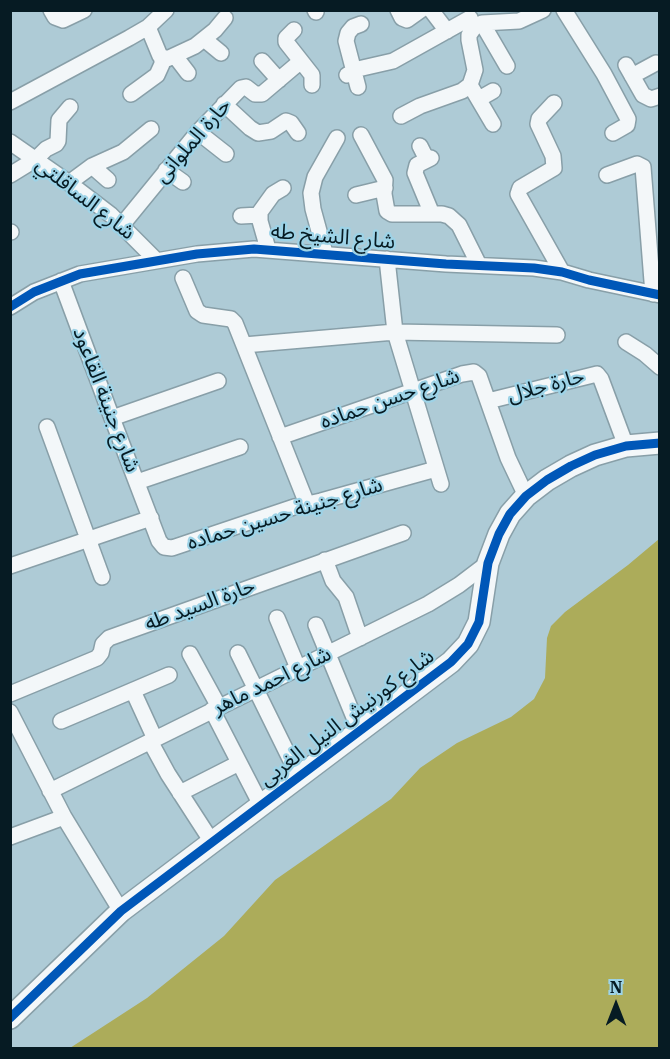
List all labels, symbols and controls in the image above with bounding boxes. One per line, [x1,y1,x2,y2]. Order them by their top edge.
street label: حارة الملوانى [149,94,237,188]
street label: شارع الساقلتي [30,152,140,246]
street label: شارع الشيخ طه [270,219,396,255]
street label: شارع جنينة القاعود [67,324,145,476]
street label: شارع حسن حماده [317,363,463,435]
street label: حارة جلال [505,364,587,408]
street label: شارع جنينة حسين حماده [184,472,386,556]
street label: حارة السيد طه [142,573,258,637]
street label: شارع احمد ماهر [209,641,335,721]
street label: شارع كورنيش النيل الغربى [255,644,439,792]
north arrow [586,975,646,1035]
text: N [610,977,622,997]

